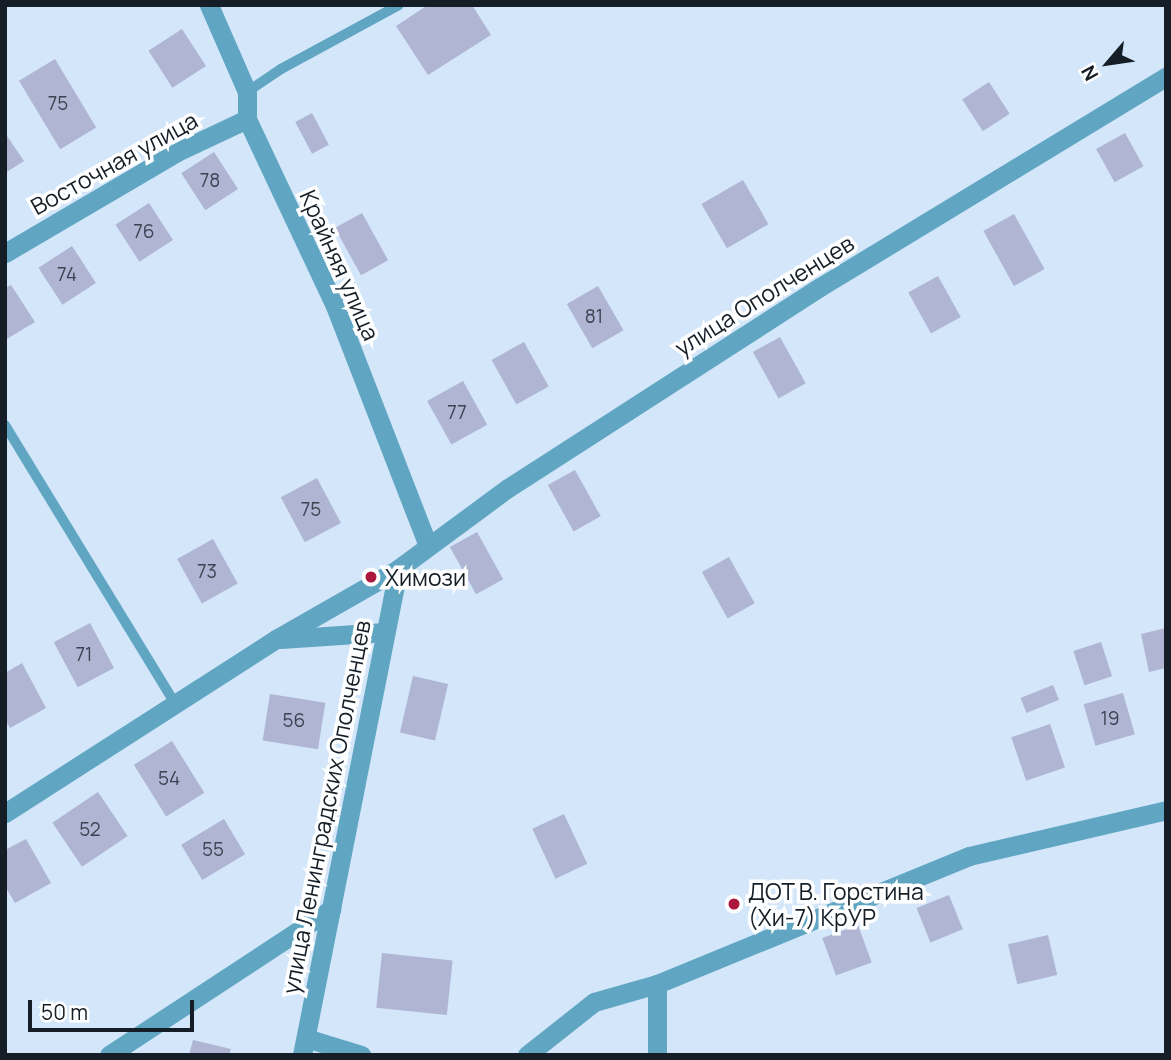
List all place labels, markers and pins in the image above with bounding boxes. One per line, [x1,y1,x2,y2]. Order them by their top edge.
place label: Химози [385,563,466,591]
marker: Химози [363,569,379,585]
place label: ДОТ В. Горстина (Хи-7) КрУР [748,877,924,931]
marker: ДОТ В. Горстина (Хи-7) КрУР [726,896,742,912]

